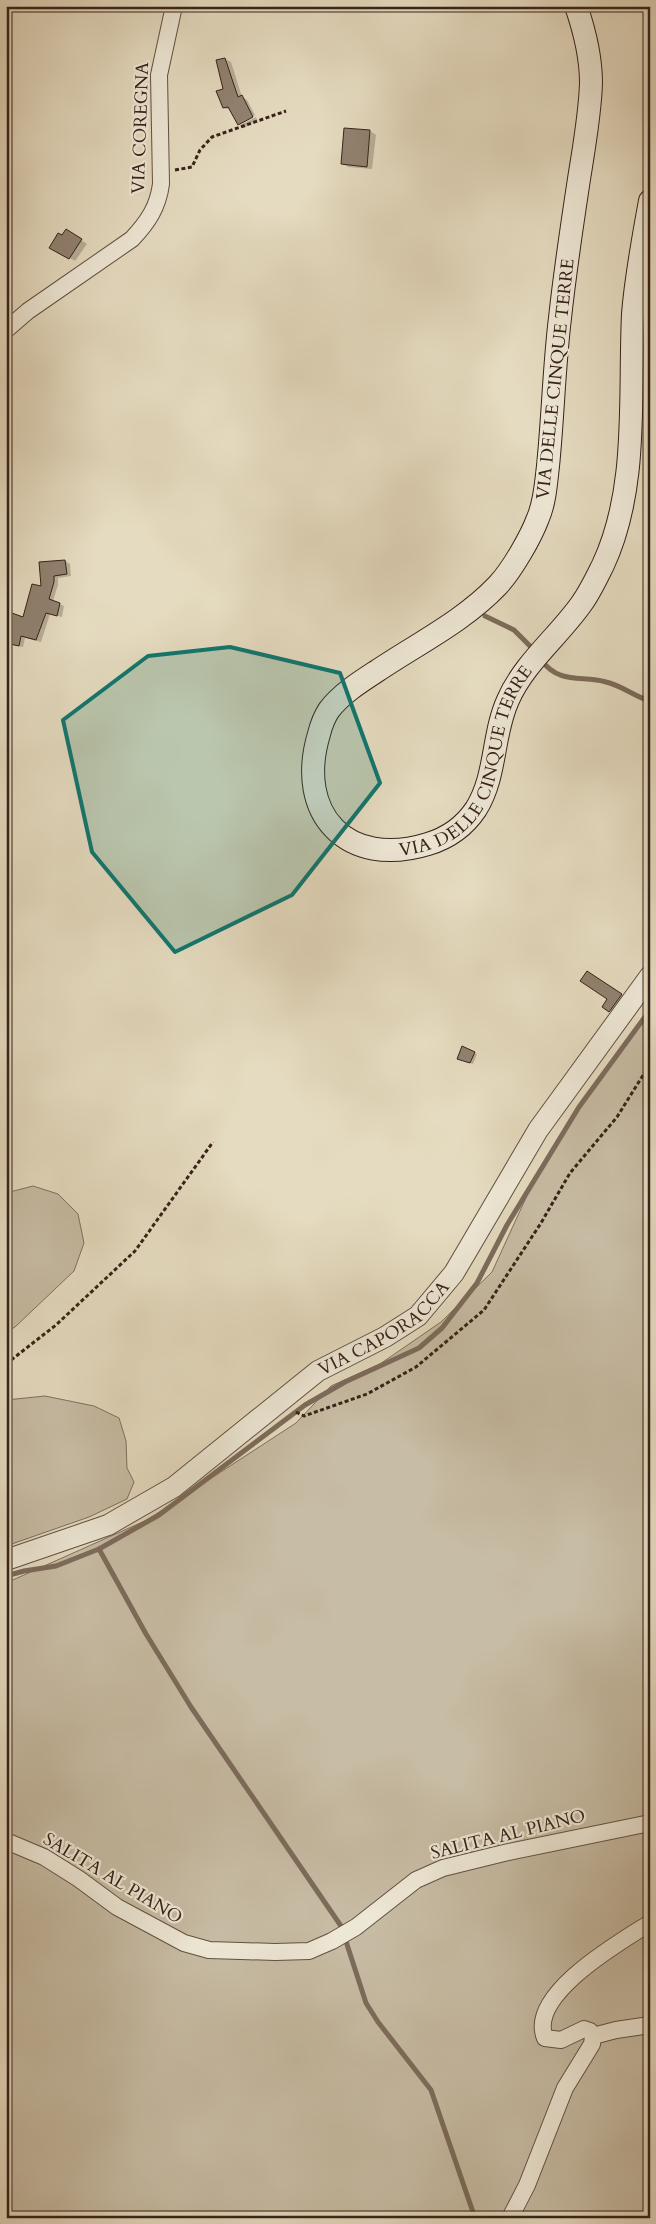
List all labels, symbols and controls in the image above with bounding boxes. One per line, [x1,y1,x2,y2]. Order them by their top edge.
street label: VIA COREGNA [126,61,155,195]
street label: VIA DELLE CINQUE TERRE [530,257,581,501]
street label: VIA DELLE CINQUE TERRE [397,660,538,863]
street label: VIA CAPORACCA [314,1275,455,1382]
street label: SALITA AL PIANO [428,1803,588,1866]
street label: SALITA AL PIANO [38,1827,187,1930]

